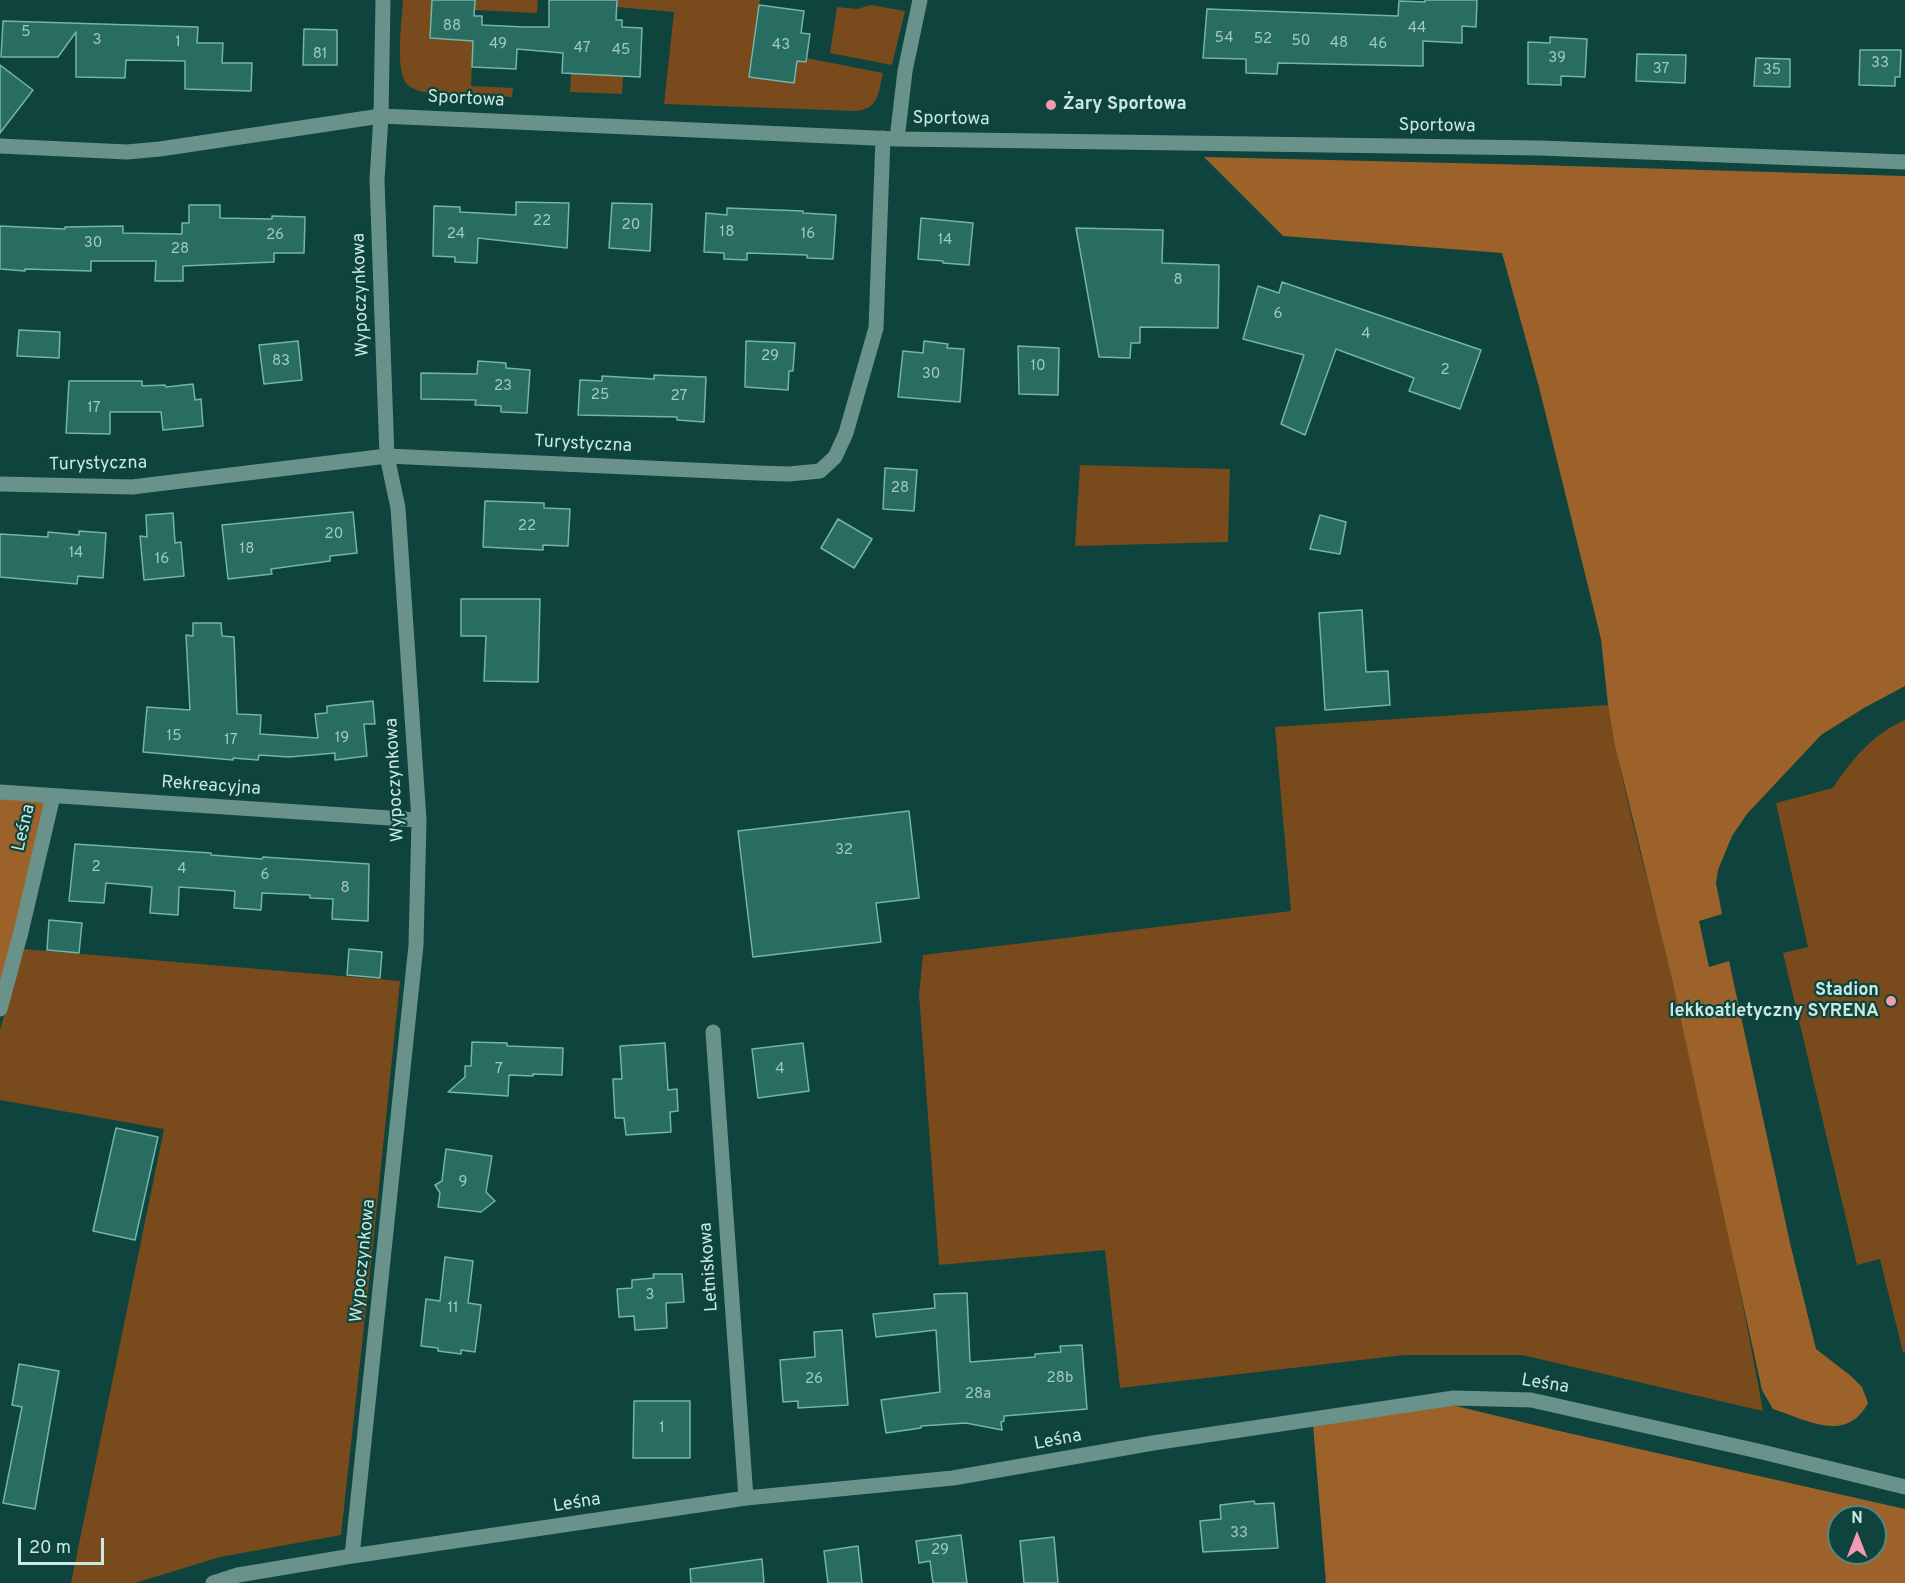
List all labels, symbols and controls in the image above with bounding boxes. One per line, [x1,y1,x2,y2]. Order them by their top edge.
house number: 88 [443,18,461,36]
house number: 44 [1408,20,1426,38]
house number: 5 [21,24,31,42]
house number: 54 [1215,30,1233,48]
house number: 52 [1254,31,1272,49]
house number: 3 [92,32,102,50]
house number: 50 [1292,33,1310,51]
house number: 1 [175,34,181,52]
house number: 48 [1330,35,1348,53]
house number: 49 [489,36,507,54]
house number: 46 [1369,36,1387,54]
house number: 43 [772,37,790,55]
house number: 47 [574,40,590,58]
house number: 45 [612,42,630,60]
house number: 81 [313,46,327,64]
house number: 39 [1548,50,1566,68]
house number: 33 [1871,55,1889,73]
house number: 37 [1653,61,1669,79]
house number: 35 [1763,62,1781,80]
street label: Sportowa [427,87,505,113]
place label: Żary Sportowa [1063,94,1186,116]
marker: Żary Sportowa [1044,98,1058,112]
street label: Sportowa [912,109,990,131]
street label: Sportowa [1398,116,1476,138]
house number: 22 [533,213,551,231]
house number: 20 [622,217,640,235]
house number: 18 [720,224,734,242]
house number: 24 [447,226,465,244]
house number: 16 [801,226,815,244]
house number: 26 [266,227,284,245]
house number: 14 [938,232,952,250]
street label: Wypoczynkowa [349,233,375,357]
house number: 30 [84,235,102,253]
house number: 28 [171,241,189,259]
house number: 8 [1173,272,1183,290]
house number: 6 [1274,306,1282,324]
house number: 4 [1361,326,1371,344]
house number: 29 [761,348,779,366]
house number: 83 [272,353,290,371]
house number: 10 [1030,358,1046,376]
house number: 2 [1440,362,1450,380]
house number: 30 [922,366,940,384]
house number: 23 [494,378,512,396]
house number: 25 [591,387,609,405]
house number: 27 [671,388,687,406]
house number: 17 [87,400,101,418]
street label: Turystyczna [533,432,633,458]
street label: Turystyczna [49,453,147,477]
house number: 28 [891,480,909,498]
house number: 22 [518,518,536,536]
house number: 20 [325,526,343,544]
house number: 18 [240,541,254,559]
house number: 14 [69,545,83,563]
house number: 16 [155,551,169,569]
street label: Wypoczynkowa [382,717,410,843]
house number: 15 [167,728,181,746]
house number: 19 [335,730,349,748]
house number: 17 [224,732,238,750]
street label: Rekreacyjna [161,773,261,801]
street label: Leśna [9,802,41,854]
house number: 32 [835,842,853,860]
house number: 2 [91,859,101,877]
house number: 4 [177,861,187,879]
house number: 6 [261,867,269,885]
house number: 8 [340,880,350,898]
place label: Stadion lekkoatletyczny SYRENA [1669,980,1879,1022]
marker: Stadion lekkoatletyczny SYRENA [1884,994,1898,1008]
house number: 7 [495,1061,503,1079]
house number: 4 [775,1061,785,1079]
house number: 9 [459,1174,467,1192]
street label: Wypoczynkowa [347,1198,381,1324]
street label: Letniskowa [696,1221,724,1313]
house number: 3 [645,1287,655,1305]
house number: 11 [447,1300,459,1318]
house number: 28b [1047,1370,1073,1388]
house number: 26 [805,1371,823,1389]
street label: Leśna [1520,1371,1570,1399]
house number: 28a [965,1386,991,1404]
house number: 1 [659,1420,665,1438]
street label: Leśna [1032,1426,1084,1456]
street label: Leśna [552,1490,602,1518]
north arrow [1827,1505,1887,1565]
text: N [1851,1509,1863,1529]
house number: 33 [1230,1525,1248,1543]
scale bar [21,1526,106,1564]
text: 20 m [29,1537,71,1560]
house number: 29 [931,1542,949,1560]

